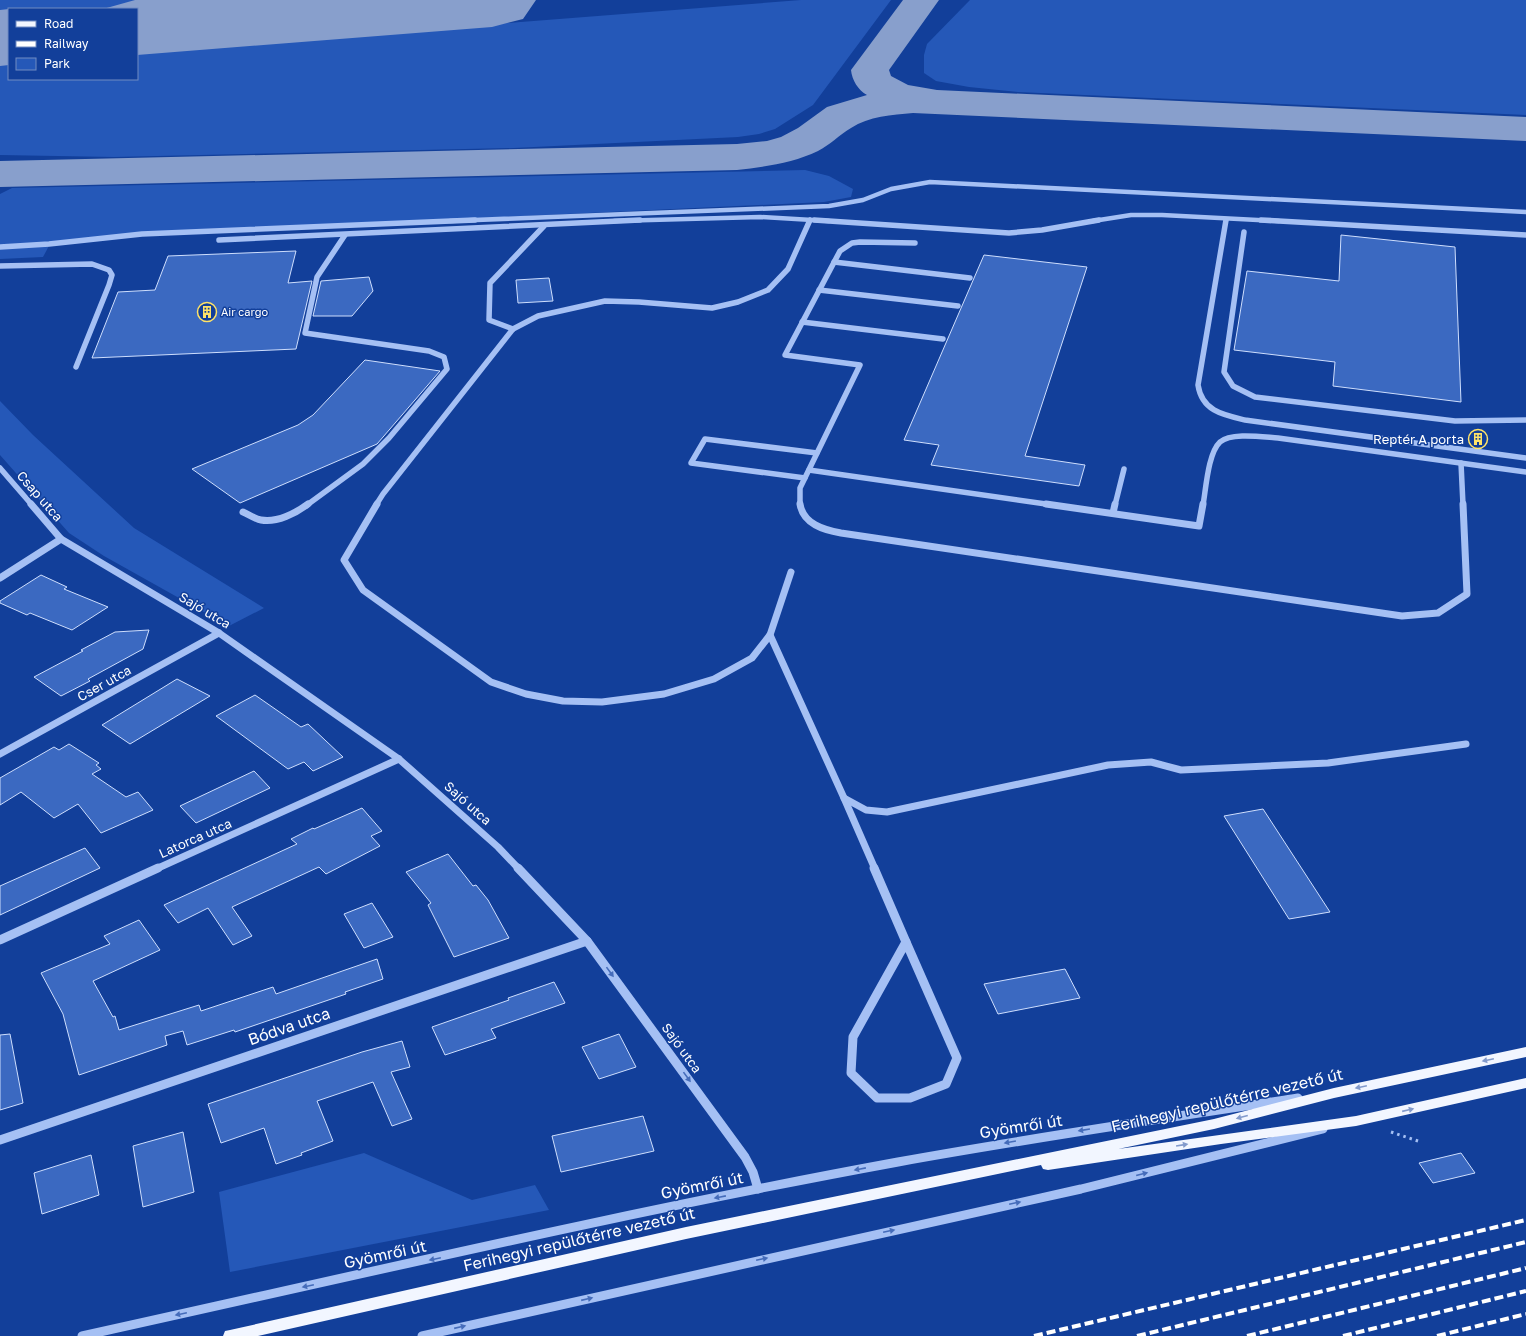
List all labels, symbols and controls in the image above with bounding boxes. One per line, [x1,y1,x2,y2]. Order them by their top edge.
legend [8,8,138,80]
text: Road [44,16,73,31]
text: Railway [44,36,89,51]
text: Park [44,56,70,71]
building icon: Air cargo [196,301,218,323]
place label: Air cargo [221,305,269,318]
building icon: Reptér A porta [1467,428,1489,450]
place label: Reptér A porta [1373,431,1464,447]
street label: Csap utca [14,467,66,525]
street label: Sajó utca [176,588,234,632]
street label: Cser utca [74,662,134,704]
street label: Sajó utca [441,778,495,828]
street label: Latorca utca [156,815,234,861]
one-way arrow [606,967,614,978]
street label: Bódva utca [245,1003,333,1049]
street label: Sajó utca [659,1020,705,1076]
one-way arrow [1482,1058,1494,1064]
street label: Ferihegyi repülőtérre vezető út [1109,1064,1345,1136]
one-way arrow [683,1072,691,1083]
one-way arrow [1355,1085,1367,1091]
one-way arrow [1401,1106,1414,1112]
street label: Gyömrői út [978,1110,1064,1142]
one-way arrow [1236,1114,1248,1120]
one-way arrow [1078,1128,1090,1134]
one-way arrow [1004,1140,1017,1146]
one-way arrow [1176,1142,1188,1148]
street label: Gyömrői út [659,1167,745,1203]
one-way arrow [853,1167,866,1173]
one-way arrow [1136,1170,1148,1176]
one-way arrow [714,1194,726,1200]
one-way arrow [1009,1200,1022,1206]
street label: Ferihegyi repülőtérre vezető út [461,1203,697,1275]
one-way arrow [882,1228,895,1234]
street label: Gyömrői út [342,1236,428,1272]
one-way arrow [429,1256,441,1262]
one-way arrow [755,1256,768,1262]
one-way arrow [302,1284,314,1290]
one-way arrow [581,1295,593,1301]
one-way arrow [175,1312,187,1318]
one-way arrow [454,1324,467,1330]

